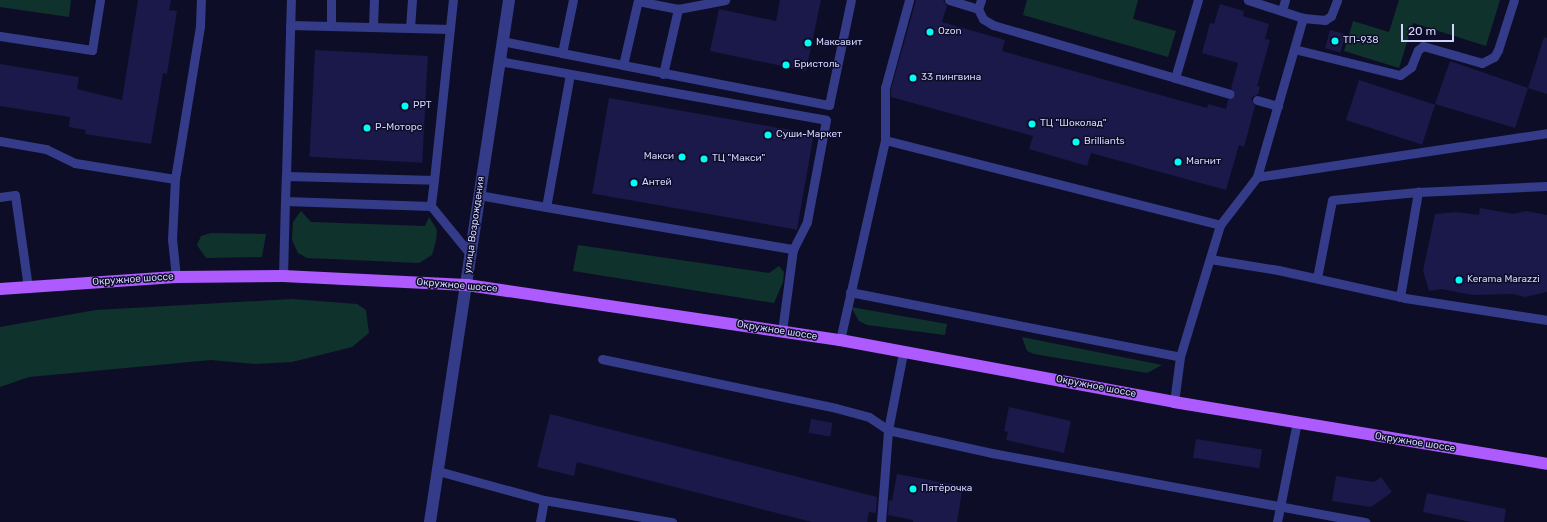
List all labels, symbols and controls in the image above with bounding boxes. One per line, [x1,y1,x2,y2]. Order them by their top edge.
scale bar [1403,16,1456,42]
text: 20 m [1408,24,1436,38]
place label: Ozon [938,26,962,38]
marker: Ozon [925,27,935,37]
place label: ТП-938 [1343,35,1379,47]
marker: ТП-938 [1330,36,1340,46]
place label: Максавит [816,37,862,49]
marker: Максавит [803,38,813,48]
place label: Бристоль [794,59,840,71]
marker: Бристоль [781,60,791,70]
place label: 33 пингвина [921,72,981,84]
marker: 33 пингвина [908,73,918,83]
place label: РРТ [413,100,432,112]
marker: РРТ [400,101,410,111]
place label: ТЦ "Шоколад" [1040,118,1106,130]
marker: ТЦ "Шоколад" [1027,119,1037,129]
place label: Р-Моторс [375,122,422,134]
marker: Р-Моторс [362,123,372,133]
place label: Суши-Маркет [776,129,842,141]
marker: Суши-Маркет [763,130,773,140]
place label: Brilliants [1084,136,1125,148]
marker: Brilliants [1071,137,1081,147]
place label: Макси [644,151,674,163]
marker: Макси [677,152,687,162]
place label: ТЦ "Макси" [712,153,765,165]
marker: ТЦ "Макси" [699,154,709,164]
place label: Магнит [1186,156,1221,168]
marker: Магнит [1173,157,1183,167]
street label: улица Возрождения [462,176,488,274]
place label: Антей [642,177,672,189]
marker: Антей [629,178,639,188]
street label: Окружное шоссе [92,271,174,289]
place label: Kerama Marazzi [1467,274,1540,286]
marker: Kerama Marazzi [1454,275,1464,285]
street label: Окружное шоссе [416,276,498,296]
street label: Окружное шоссе [736,319,818,343]
street label: Окружное шоссе [1055,373,1137,401]
street label: Окружное шоссе [1374,431,1456,455]
place label: Пятёрочка [921,483,972,495]
marker: Пятёрочка [908,484,918,494]

